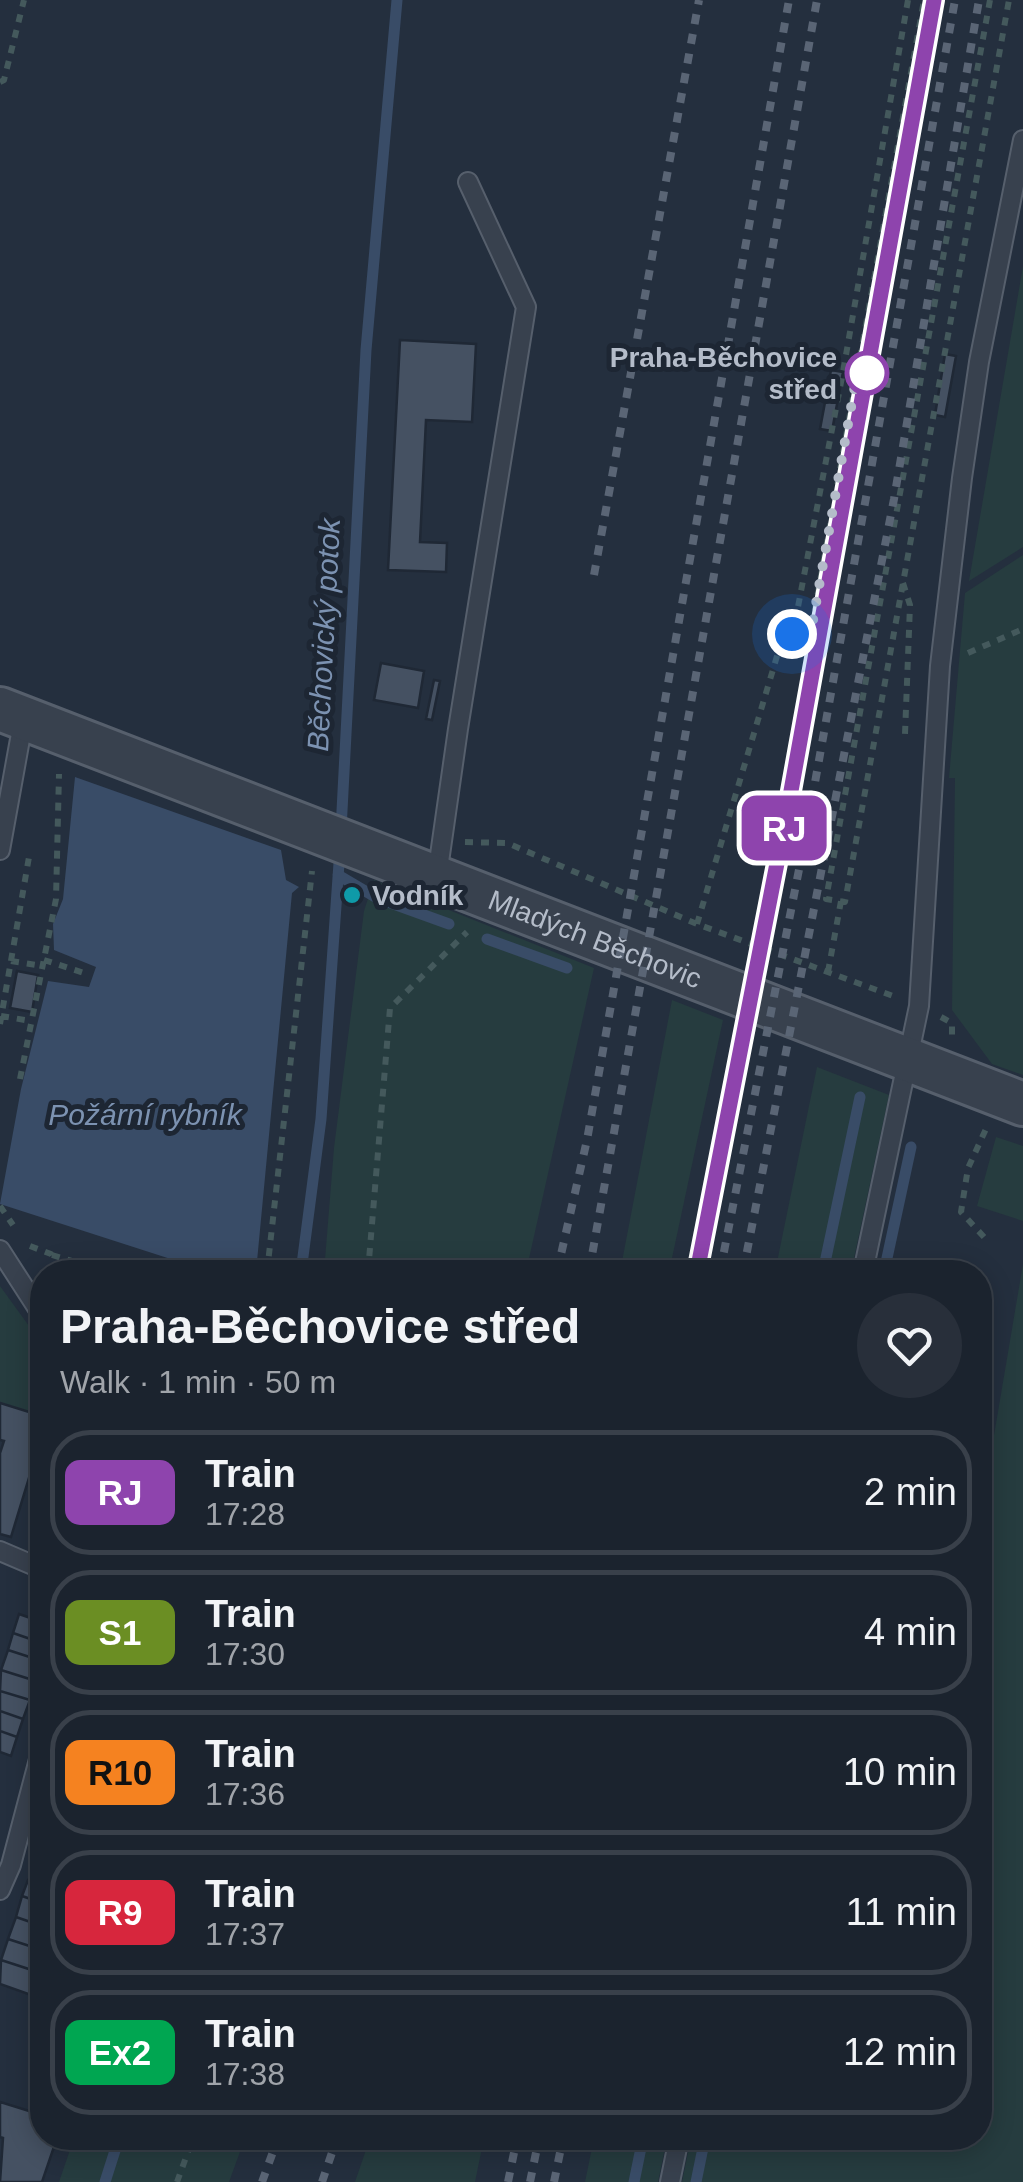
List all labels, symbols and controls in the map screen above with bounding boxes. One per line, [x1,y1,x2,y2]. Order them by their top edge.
place label: Praha-Běchovice střed [610,342,837,405]
marker: Praha-Běchovice střed [846,352,888,394]
water label: Běchovický potok [301,516,346,752]
your location [767,609,817,659]
line badge: RJ [739,796,829,860]
text: RJ [762,809,806,848]
place label: Vodník [372,880,464,911]
marker: Vodník [341,884,363,906]
street label: Mladých Běchovic [484,884,706,994]
water label: Požární rybník [48,1098,244,1131]
button: heart [857,1293,962,1398]
text: Praha-Běchovice střed [60,1300,580,1353]
text: Walk · 1 min · 50 m [60,1364,336,1400]
text: Train [205,1453,296,1495]
text: 2 min [864,1471,957,1513]
text: RJ [98,1473,142,1512]
text: 17:28 [205,1496,285,1532]
text: Train [205,1593,296,1635]
text: 4 min [864,1611,957,1653]
text: S1 [99,1613,141,1652]
text: 17:30 [205,1636,285,1672]
text: Train [205,1733,296,1775]
text: 10 min [843,1751,957,1793]
text: R10 [88,1753,152,1792]
text: 17:36 [205,1776,285,1812]
text: Train [205,1873,296,1915]
text: 11 min [846,1891,957,1933]
text: R9 [98,1893,142,1932]
text: 17:37 [205,1916,285,1952]
text: Train [205,2013,296,2055]
text: 12 min [843,2031,957,2073]
text: Ex2 [89,2033,151,2072]
text: 17:38 [205,2056,285,2092]

